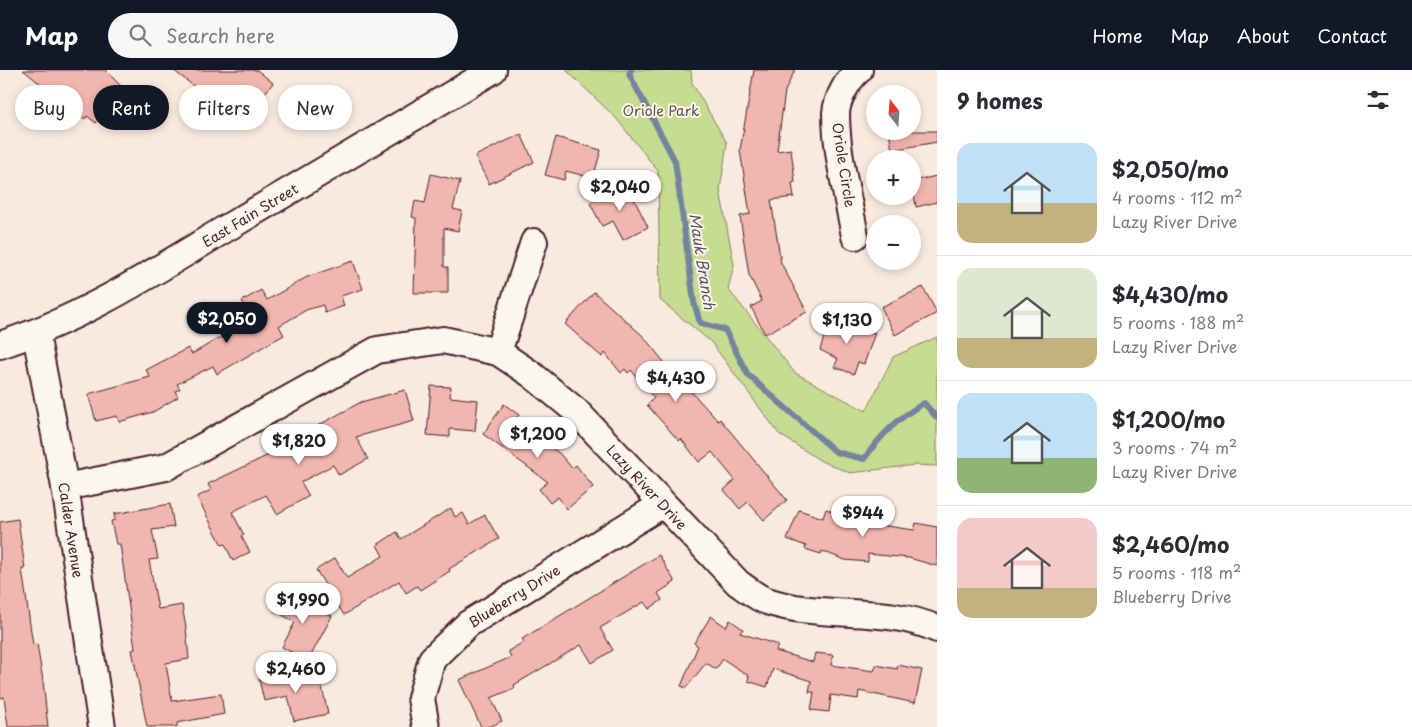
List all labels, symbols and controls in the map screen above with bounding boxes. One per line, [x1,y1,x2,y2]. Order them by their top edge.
search box [108,13,458,58]
text: Map [25,17,78,53]
icon: search [126,21,154,49]
text: Search here [166,21,275,49]
text: Home [1092,22,1142,49]
text: Map [1170,22,1209,49]
text: About [1237,22,1289,49]
text: Contact [1317,22,1387,49]
text: 9 homes [957,84,1043,116]
chip: Buy [15,85,83,130]
chip: Rent [93,85,169,130]
chip: Filters [179,85,268,130]
chip: New [278,85,352,130]
north arrow [866,85,921,140]
map controls [866,85,921,270]
icon: filters [1364,86,1392,114]
park label: Oriole Park [622,100,700,121]
street label: Oriole Circle [827,121,861,209]
button: + [866,150,921,205]
text: $2,050/mo [1112,153,1229,185]
icon: home [997,163,1057,223]
pin: $2,040 [579,170,661,212]
text: $2,040 [590,174,650,198]
street label: East Fain Street [198,178,302,252]
text: 4 rooms · 112 m² [1112,185,1242,209]
text: Lazy River Drive [1112,209,1237,233]
water label: Mauk Branch [684,211,722,311]
button: − [866,215,921,270]
text: $4,430/mo [1112,278,1228,310]
icon: home [997,288,1057,348]
pin: $2,050 [186,302,268,344]
pin: $1,130 [806,302,888,345]
text: $2,050 [198,306,256,330]
text: $1,130 [822,307,872,331]
text: 5 rooms · 188 m² [1112,310,1244,334]
text: Lazy River Drive [1112,334,1237,358]
pin: $4,430 [635,360,717,403]
text: $4,430 [647,365,705,389]
text: $1,200/mo [1112,403,1225,435]
icon: home [997,413,1057,473]
pin: $1,200 [497,416,579,459]
text: $1,200 [510,421,566,445]
pin: $1,820 [258,424,340,466]
text: $1,820 [272,428,326,452]
text: 3 rooms · 74 m² [1112,435,1237,459]
street label: Lazy River Drive [602,440,692,534]
text: Lazy River Drive [1112,459,1237,483]
street label: Calder Avenue [53,481,89,580]
pin: $944 [833,496,893,538]
text: $944 [842,500,884,524]
text: $2,460/mo [1112,528,1229,560]
icon: home [997,538,1057,598]
street label: Blueberry Drive [464,559,564,633]
text: 5 rooms · 118 m² [1112,560,1241,584]
pin: $1,990 [262,582,344,625]
text: Blueberry Drive [1112,584,1232,608]
text: $1,990 [277,587,329,611]
pin: $2,460 [255,652,337,694]
text: $2,460 [266,656,326,680]

